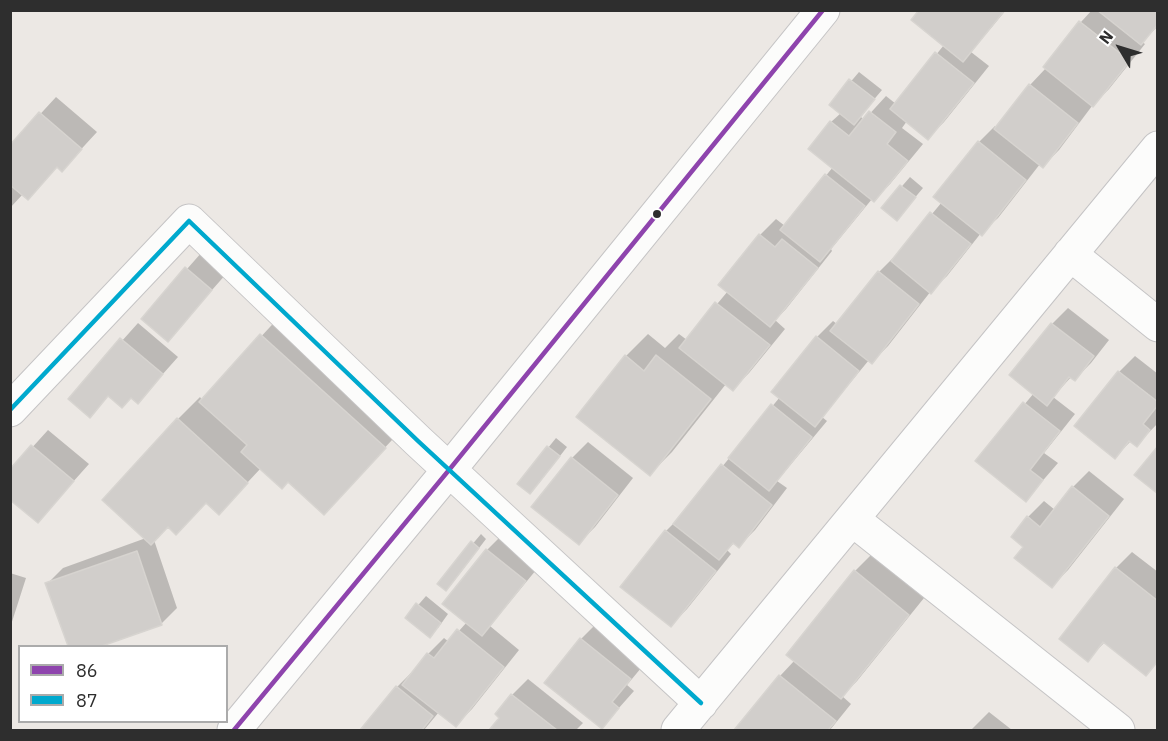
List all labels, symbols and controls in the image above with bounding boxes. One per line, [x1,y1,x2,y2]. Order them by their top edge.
north arrow [1090,18,1150,78]
text: N [1094,26,1117,48]
unlabelled marker [651,208,663,220]
legend [18,645,228,723]
text: 86 [76,659,98,682]
text: 87 [76,689,98,712]

